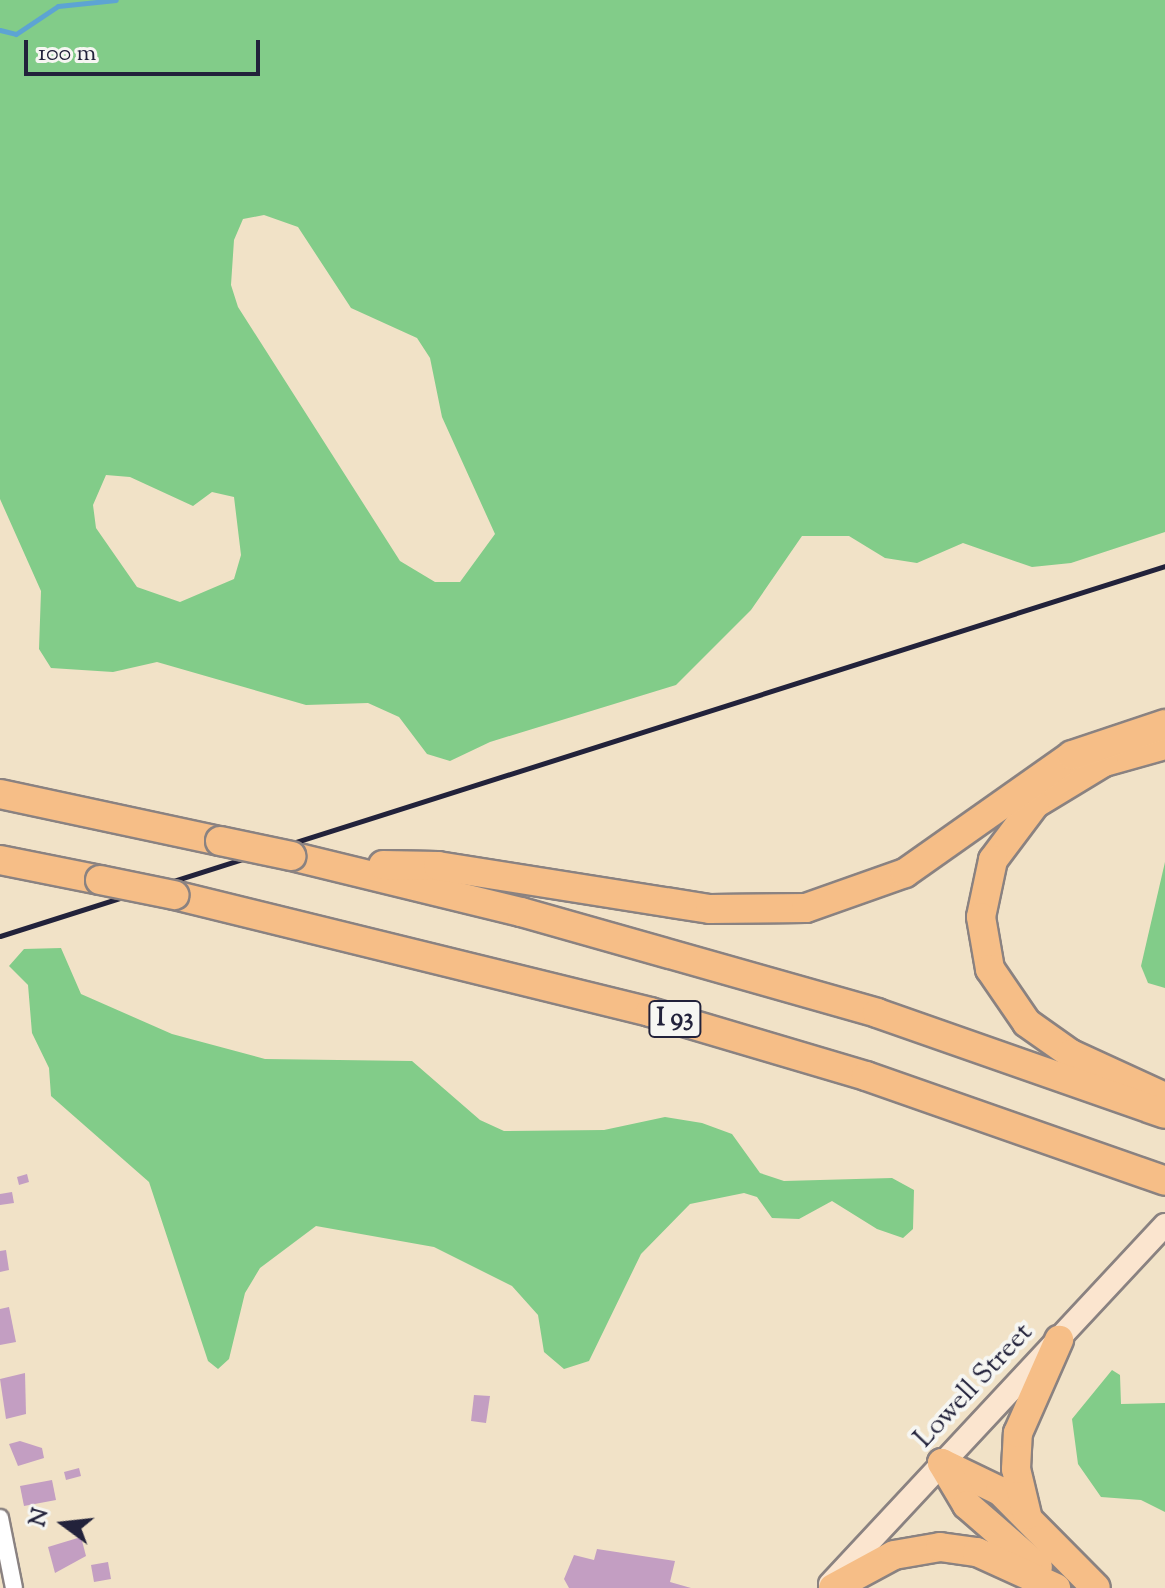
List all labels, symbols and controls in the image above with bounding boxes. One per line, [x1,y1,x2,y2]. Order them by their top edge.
scale bar [28,24,264,74]
text: 100 m [38,37,96,71]
road number: I 93 [647,997,703,1041]
street label: Lowell Street [908,1317,1040,1455]
north arrow [24,1484,104,1564]
text: N [23,1505,59,1530]

